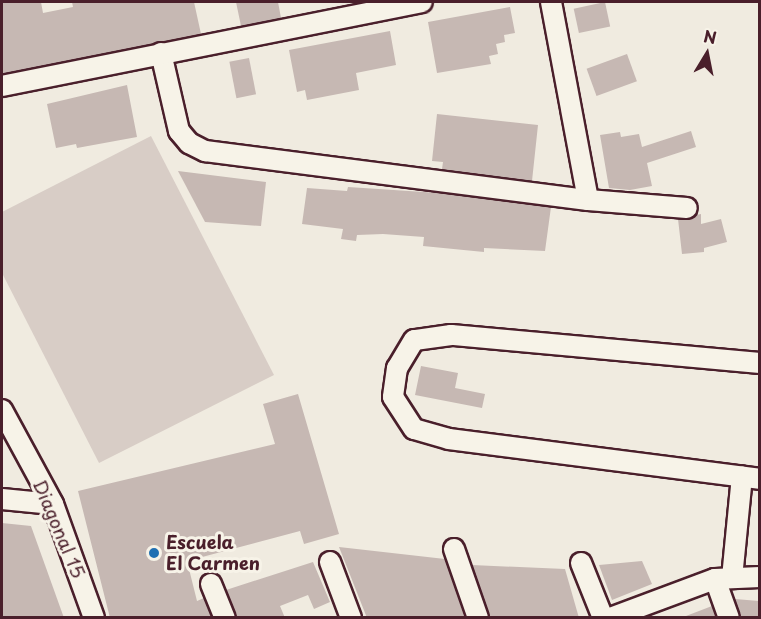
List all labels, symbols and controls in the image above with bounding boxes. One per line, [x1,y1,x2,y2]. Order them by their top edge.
text: N [702,23,718,49]
north arrow [677,24,737,84]
street label: Diagonal 15 [29,477,89,581]
place label: Escuela El Carmen [166,532,262,574]
marker: Escuela El Carmen [147,546,161,560]

